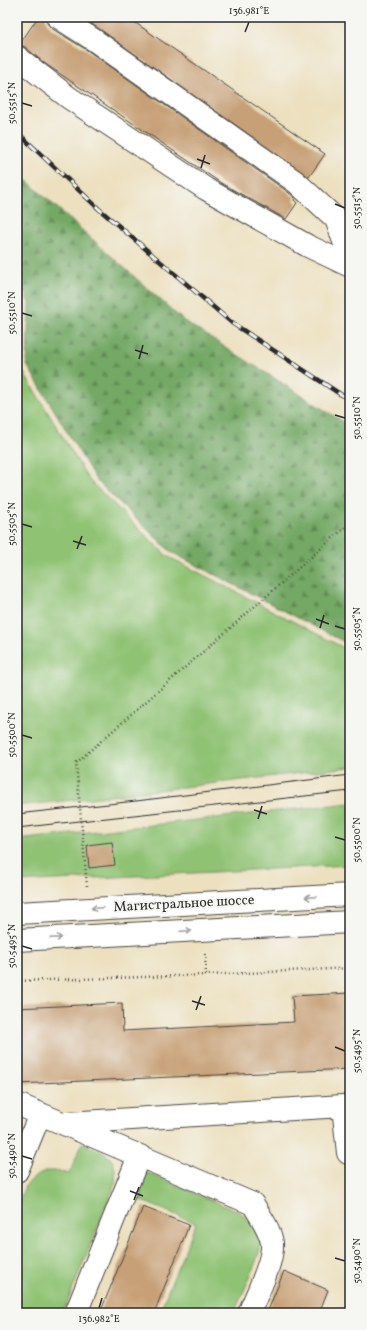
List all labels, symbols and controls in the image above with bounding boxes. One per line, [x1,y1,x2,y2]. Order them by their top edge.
text: 136.981°E [229,4,269,18]
text: 50.5515°N [5,81,19,124]
text: 50.5515°N [350,186,364,229]
text: 50.5510°N [5,291,19,335]
text: 50.5510°N [350,396,364,440]
text: 50.5505°N [5,501,19,546]
text: 50.5505°N [350,606,364,651]
text: 50.5500°N [5,712,19,758]
text: 50.5500°N [350,817,364,863]
street label: Магистральное шоссе [113,891,255,917]
one-way arrow [305,893,318,901]
one-way arrow [91,905,104,912]
text: 50.5495°N [5,923,19,968]
one-way arrow [179,927,192,935]
one-way arrow [49,934,62,941]
text: 50.5495°N [350,1028,364,1073]
text: 50.5490°N [5,1133,19,1179]
text: 50.5490°N [350,1238,364,1284]
text: 136.982°E [78,1312,120,1326]

